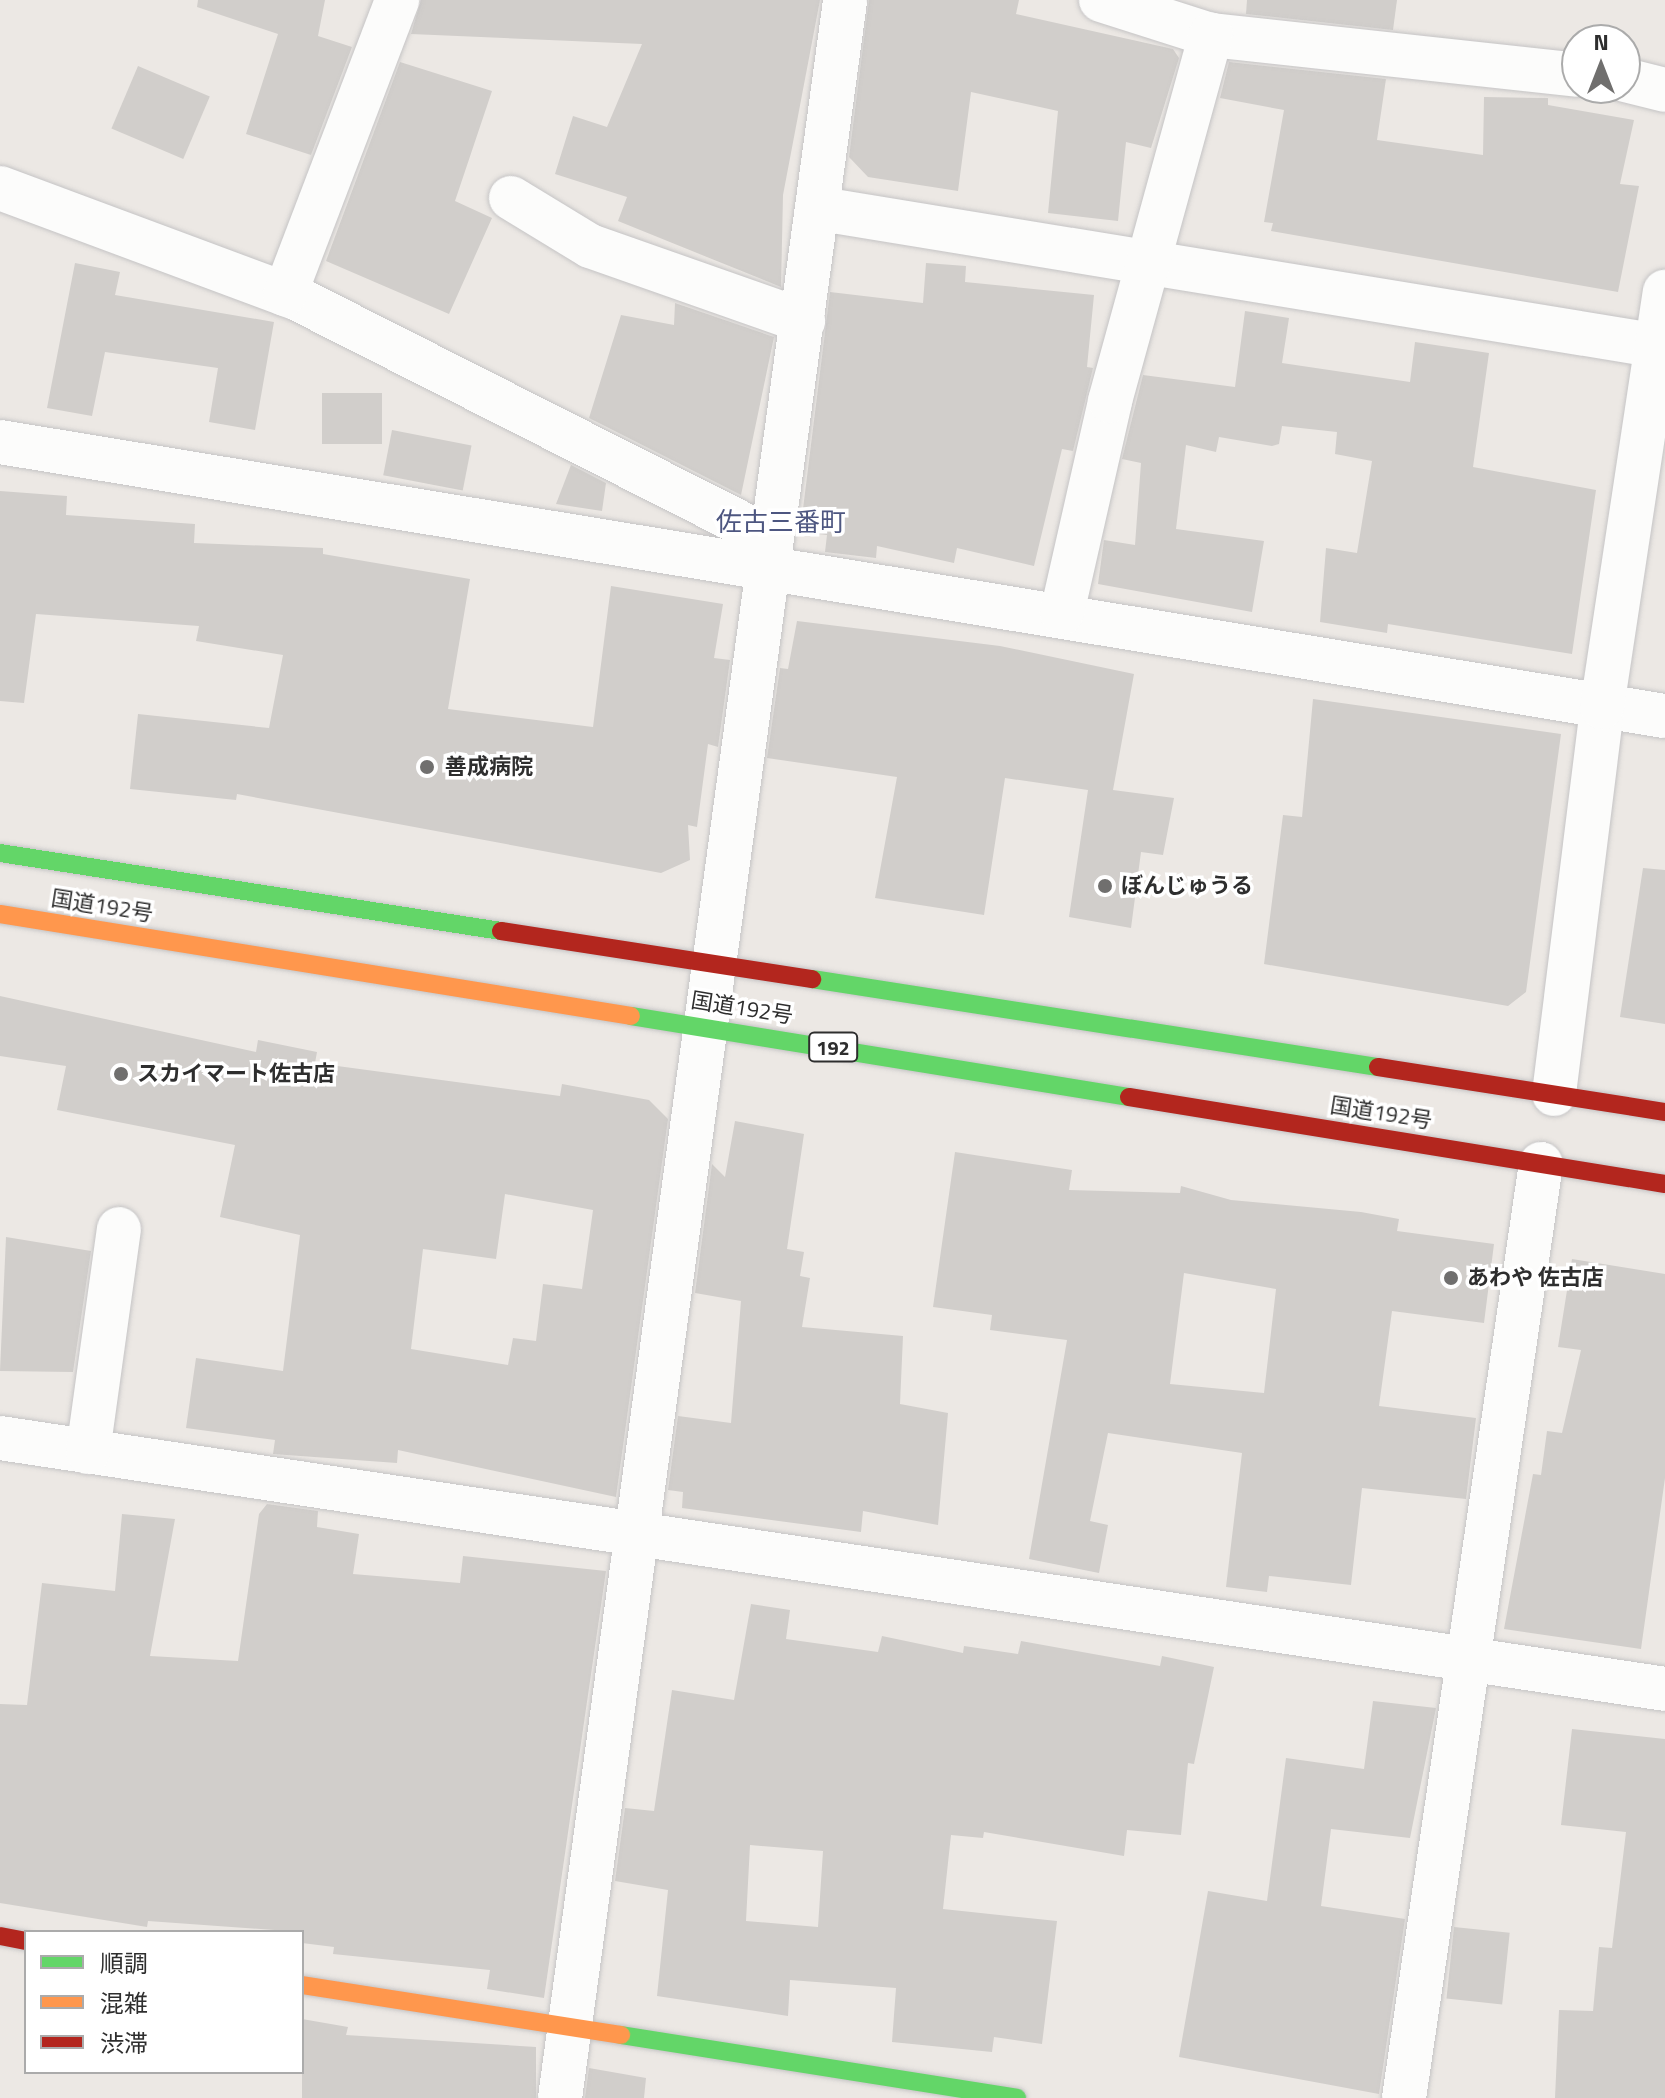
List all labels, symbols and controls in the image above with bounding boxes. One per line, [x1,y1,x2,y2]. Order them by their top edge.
north arrow [1561,24,1641,104]
text: N [1593,25,1609,59]
district label: 佐古三番町 [716,506,846,538]
place label: 善成病院 [445,754,533,780]
marker: 善成病院 [416,756,438,778]
place label: ぼんじゅうる [1121,873,1253,899]
marker: ぼんじゅうる [1096,877,1114,895]
street label: 国道192号 [49,885,155,927]
street label: 国道192号 [689,987,795,1029]
road number: 192 [807,1031,859,1063]
place label: スカイマート佐古店 [137,1061,335,1087]
marker: スカイマート佐古店 [112,1065,130,1083]
street label: 国道192号 [1328,1092,1434,1134]
place label: あわや 佐古店 [1467,1265,1604,1291]
marker: あわや 佐古店 [1442,1269,1460,1287]
legend [24,1930,304,2074]
text: 順調 [100,1945,148,1981]
text: 混雑 [100,1985,148,2021]
text: 渋滞 [100,2025,148,2061]

